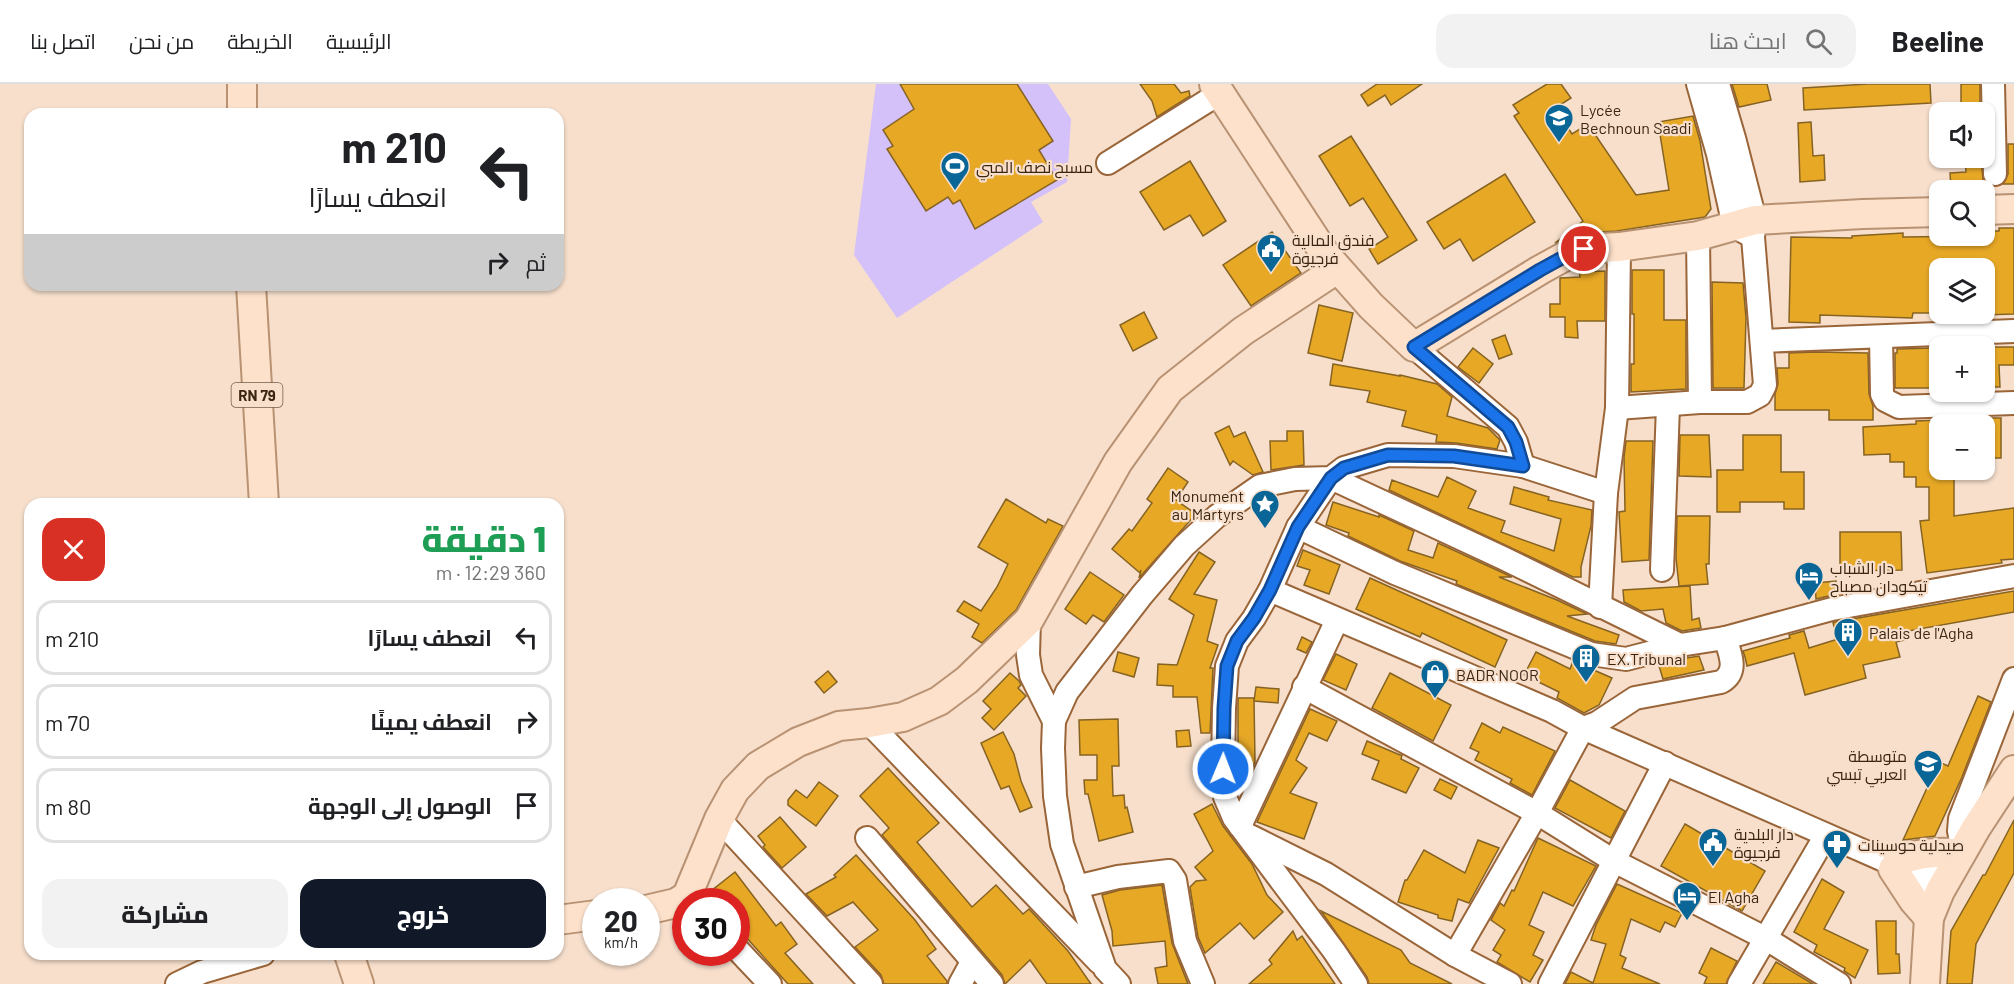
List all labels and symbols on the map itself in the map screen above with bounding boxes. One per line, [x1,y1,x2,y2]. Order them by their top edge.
place label: Lycée Bechnoun Saadi [1580,100,1692,137]
school or university icon: Lycée Bechnoun Saadi [1543,102,1575,144]
sports icon: مسبح نصف المبي [939,150,971,192]
place label: مسبح نصف المبي [976,157,1093,181]
pin [1558,223,1609,274]
place label: فندق المالية فرجيوة [1292,230,1375,268]
public building icon: فندق المالية فرجيوة [1255,232,1287,274]
road number: RN 79 [232,383,282,407]
place label: Monument au Martyrs [1171,486,1244,523]
place icon: Monument au Martyrs [1249,488,1281,530]
place label: دار الشباب تيكودان مصباح [1830,558,1928,598]
hotel icon: دار الشباب تيكودان مصباح [1793,560,1825,602]
building icon: Palais de l'Agha [1832,616,1864,658]
place label: Palais de l'Agha [1869,623,1973,642]
building icon: EX.Tribunal [1570,642,1602,684]
place label: EX.Tribunal [1607,649,1686,668]
shop icon: BADR NOOR [1419,658,1451,700]
place label: BADR NOOR [1456,665,1539,684]
position arrow [1191,737,1255,801]
place label: متوسطة العربي تبسي [1826,746,1907,788]
school or university icon: متوسطة العربي تبسي [1912,748,1944,790]
place label: دار البلدية فرجيوة [1734,824,1794,862]
public building icon: دار البلدية فرجيوة [1697,826,1729,868]
pharmacy icon: صيدلية حوسينات [1821,828,1853,870]
place label: صيدلية حوسينات [1858,835,1964,855]
hotel icon: El Agha [1671,880,1703,922]
place label: El Agha [1708,887,1759,906]
speed limit sign: 30 [672,888,750,966]

